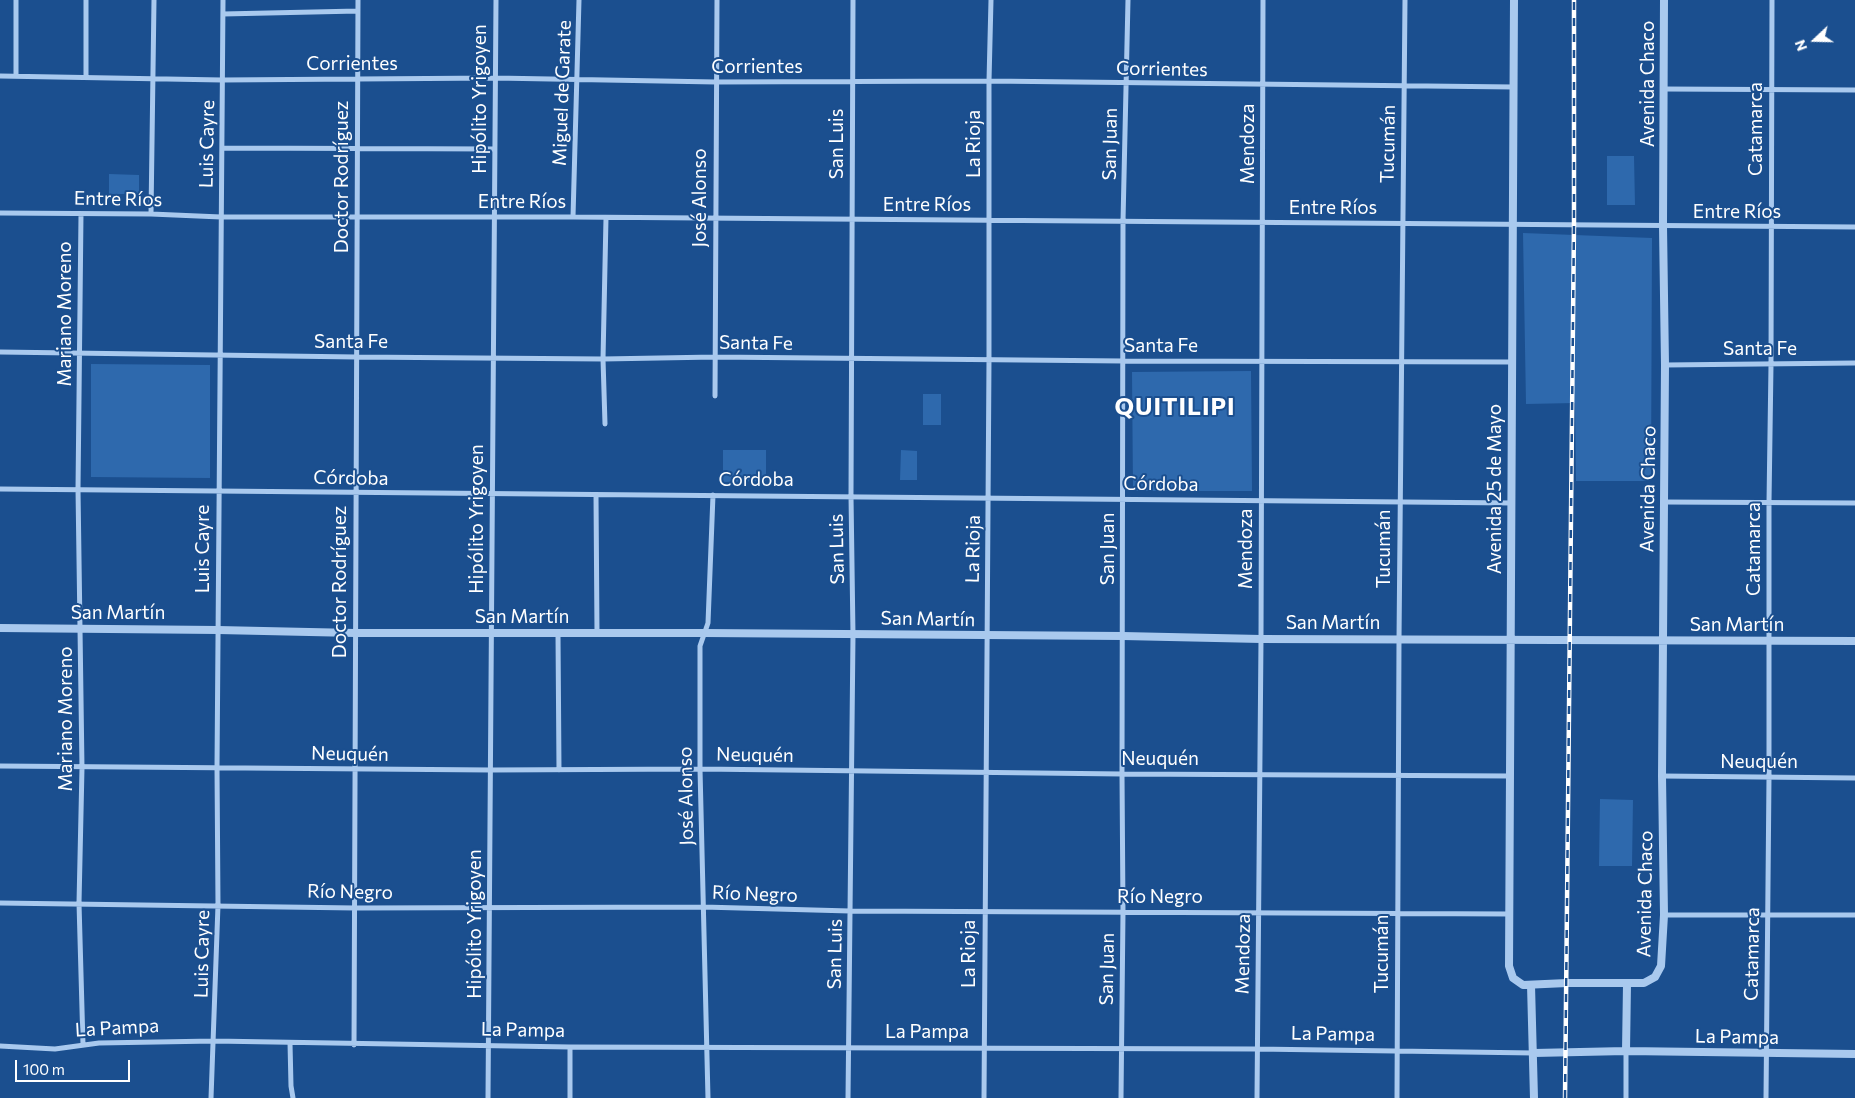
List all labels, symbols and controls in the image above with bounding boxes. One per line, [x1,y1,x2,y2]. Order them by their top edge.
north arrow [1790,15,1840,65]
street label: Miguel de Garate [548,20,576,166]
street label: Avenida Chaco [1637,21,1659,147]
street label: Hipólito Yrigoyen [469,24,491,174]
text: N [1791,38,1810,54]
street label: Corrientes [306,53,398,75]
street label: Corrientes [711,56,803,78]
street label: Corrientes [1116,57,1208,81]
street label: Catamarca [1745,82,1767,176]
street label: Luis Cayre [195,100,219,188]
street label: Doctor Rodríguez [331,101,353,253]
street label: Mendoza [1237,104,1259,184]
street label: Tucumán [1376,105,1400,183]
street label: San Juan [1098,108,1122,180]
street label: San Luis [826,109,848,179]
street label: La Rioja [963,110,985,178]
street label: José Alonso [689,148,711,248]
street label: Entre Ríos [74,187,162,211]
street label: Entre Ríos [478,191,566,213]
street label: Entre Ríos [883,194,971,216]
street label: Entre Ríos [1289,197,1377,219]
street label: Entre Ríos [1693,201,1781,223]
street label: Mariano Moreno [54,241,76,387]
street label: Santa Fe [314,331,388,353]
street label: Santa Fe [719,331,793,355]
street label: Santa Fe [1124,335,1198,357]
street label: Santa Fe [1723,338,1797,360]
district label: QUITILIPI [1113,393,1237,421]
street label: Avenida 25 de Mayo [1484,404,1506,574]
street label: Avenida Chaco [1635,425,1661,553]
street label: Hipólito Yrigoyen [466,444,488,594]
street label: Córdoba [313,466,389,490]
street label: Córdoba [718,469,794,491]
street label: Córdoba [1123,472,1199,496]
street label: Catamarca [1743,502,1765,596]
street label: Luis Cayre [192,505,214,593]
street label: Doctor Rodríguez [329,506,351,658]
street label: Mendoza [1235,509,1257,589]
street label: Tucumán [1373,510,1395,588]
street label: San Luis [825,513,849,585]
street label: San Juan [1097,513,1119,585]
street label: La Rioja [961,515,985,583]
street label: San Martín [71,602,165,624]
street label: San Martín [475,606,569,628]
street label: San Martín [880,607,976,631]
street label: San Martín [1286,612,1380,634]
street label: San Martín [1690,614,1784,636]
street label: Mariano Moreno [55,646,77,792]
street label: Neuquén [311,742,389,766]
street label: Neuquén [716,743,794,767]
street label: José Alonso [674,746,698,846]
street label: Neuquén [1121,748,1199,770]
street label: Neuquén [1720,751,1798,773]
street label: Avenida Chaco [1632,830,1658,958]
street label: Hipólito Yrigoyen [464,849,486,999]
street label: Río Negro [307,880,393,904]
street label: Río Negro [712,881,798,907]
street label: Río Negro [1117,886,1203,908]
street label: Catamarca [1740,907,1764,1001]
street label: Luis Cayre [190,910,214,998]
street label: Mendoza [1231,913,1255,995]
street label: Tucumán [1371,915,1393,993]
street label: San Luis [823,918,847,990]
street label: La Rioja [958,920,980,988]
street label: San Juan [1095,933,1119,1005]
street label: La Pampa [74,1014,160,1042]
street label: La Pampa [481,1018,565,1042]
street label: La Pampa [885,1021,969,1043]
street label: La Pampa [1291,1022,1375,1046]
street label: La Pampa [1695,1025,1779,1049]
scale bar [18,1050,132,1082]
text: 100 m [23,1060,65,1078]

